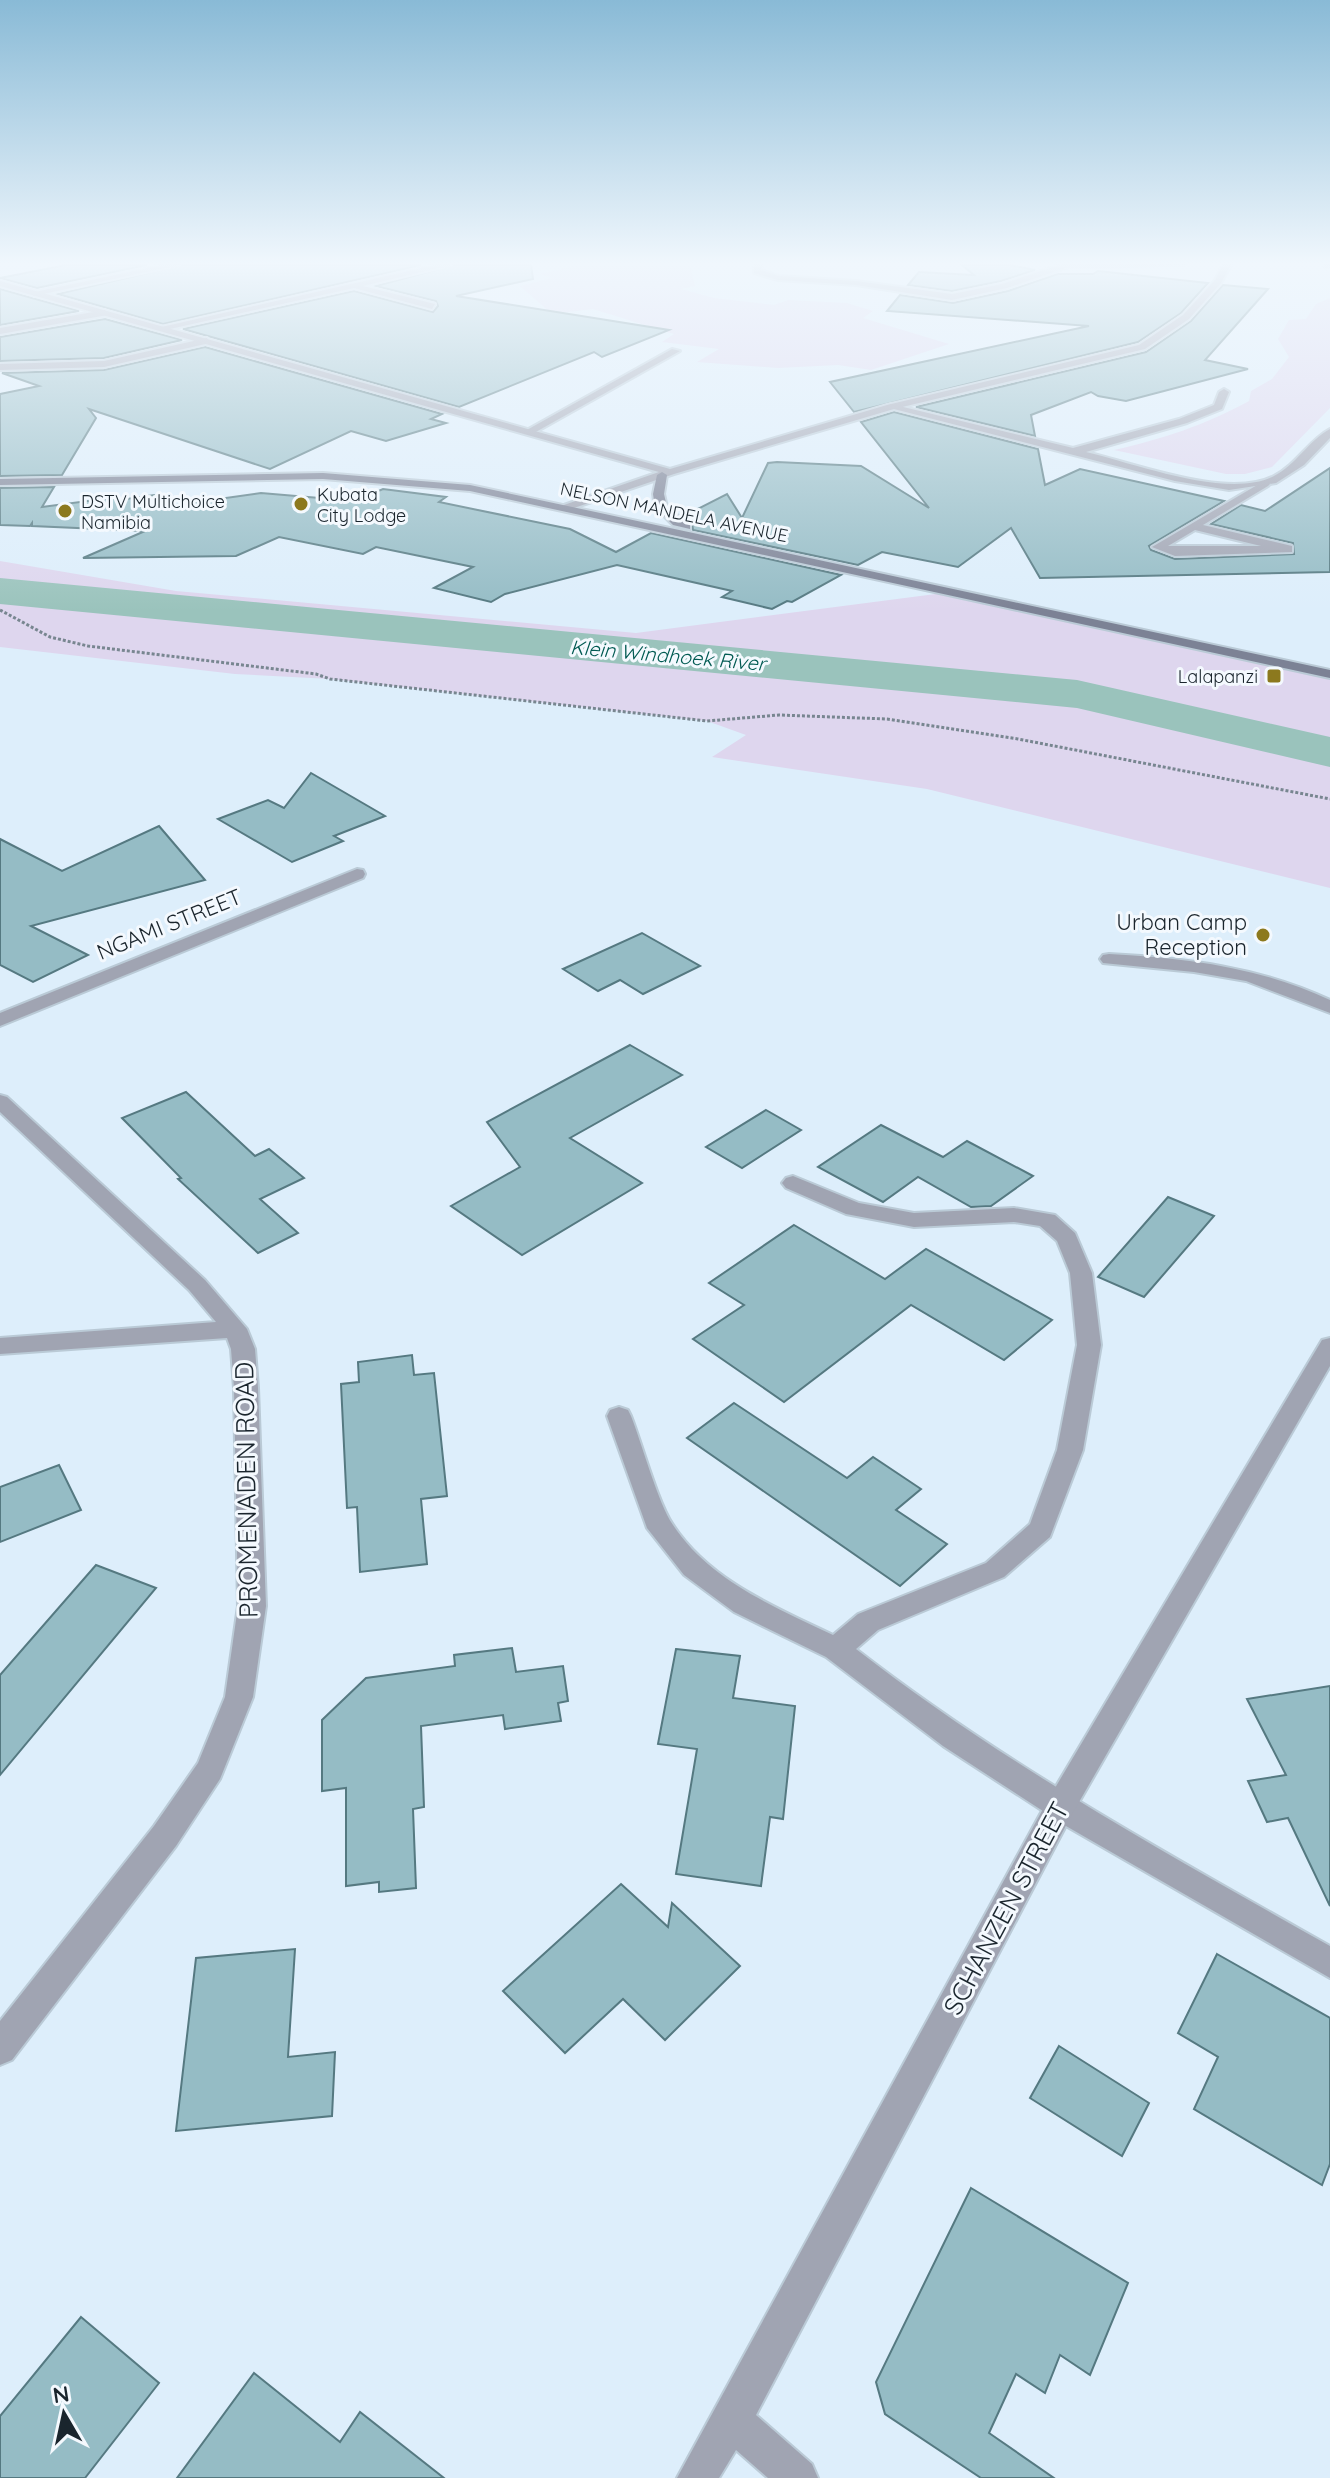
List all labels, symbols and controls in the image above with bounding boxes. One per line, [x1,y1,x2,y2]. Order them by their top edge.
street label: NELSON MANDELA AVENUE [558,477,790,547]
place label: Kubata City Lodge [317,483,406,527]
place label: DSTV Multichoice Namibia [81,490,225,534]
marker: Kubata City Lodge [292,495,310,513]
marker: DSTV Multichoice Namibia [56,502,74,520]
water label: Klein Windhoek River [569,634,769,676]
place label: Lalapanzi [1178,665,1258,688]
marker: Lalapanzi [1265,667,1283,685]
street label: NGAMI STREET [92,882,246,966]
place label: Urban Camp Reception [1116,908,1247,961]
marker: Urban Camp Reception [1254,926,1272,944]
street label: PROMENADEN ROAD [227,1361,265,1619]
street label: SCHANZEN STREET [936,1796,1076,2020]
north arrow [24,2374,104,2454]
text: N [51,2379,71,2409]

